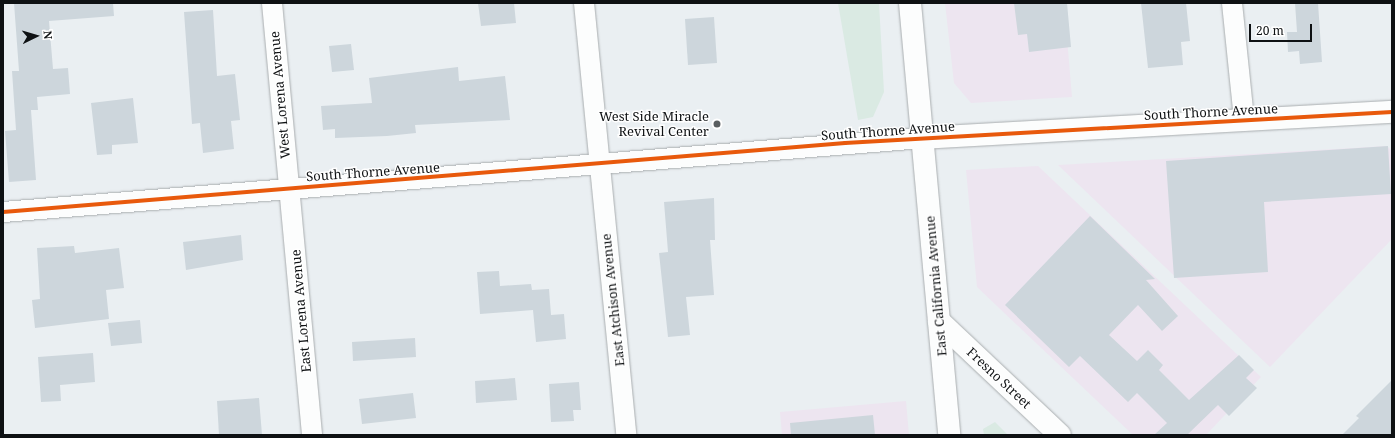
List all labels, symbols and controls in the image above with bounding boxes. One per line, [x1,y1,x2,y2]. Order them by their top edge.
north arrow [16,16,56,56]
scale bar [1251,16,1314,42]
text: 20 m [1256,22,1284,39]
text: N [41,30,56,40]
street label: West Lorena Avenue [267,31,293,159]
street label: South Thorne Avenue [1144,101,1278,123]
place label: West Side Miracle Revival Center [599,109,709,140]
marker: West Side Miracle Revival Center [712,119,722,129]
street label: South Thorne Avenue [821,119,955,143]
street label: South Thorne Avenue [306,160,440,184]
street label: East California Avenue [922,215,950,357]
street label: East Atchison Avenue [598,233,628,367]
street label: East Lorena Avenue [288,249,314,373]
street label: Fresno Street [964,344,1034,412]

